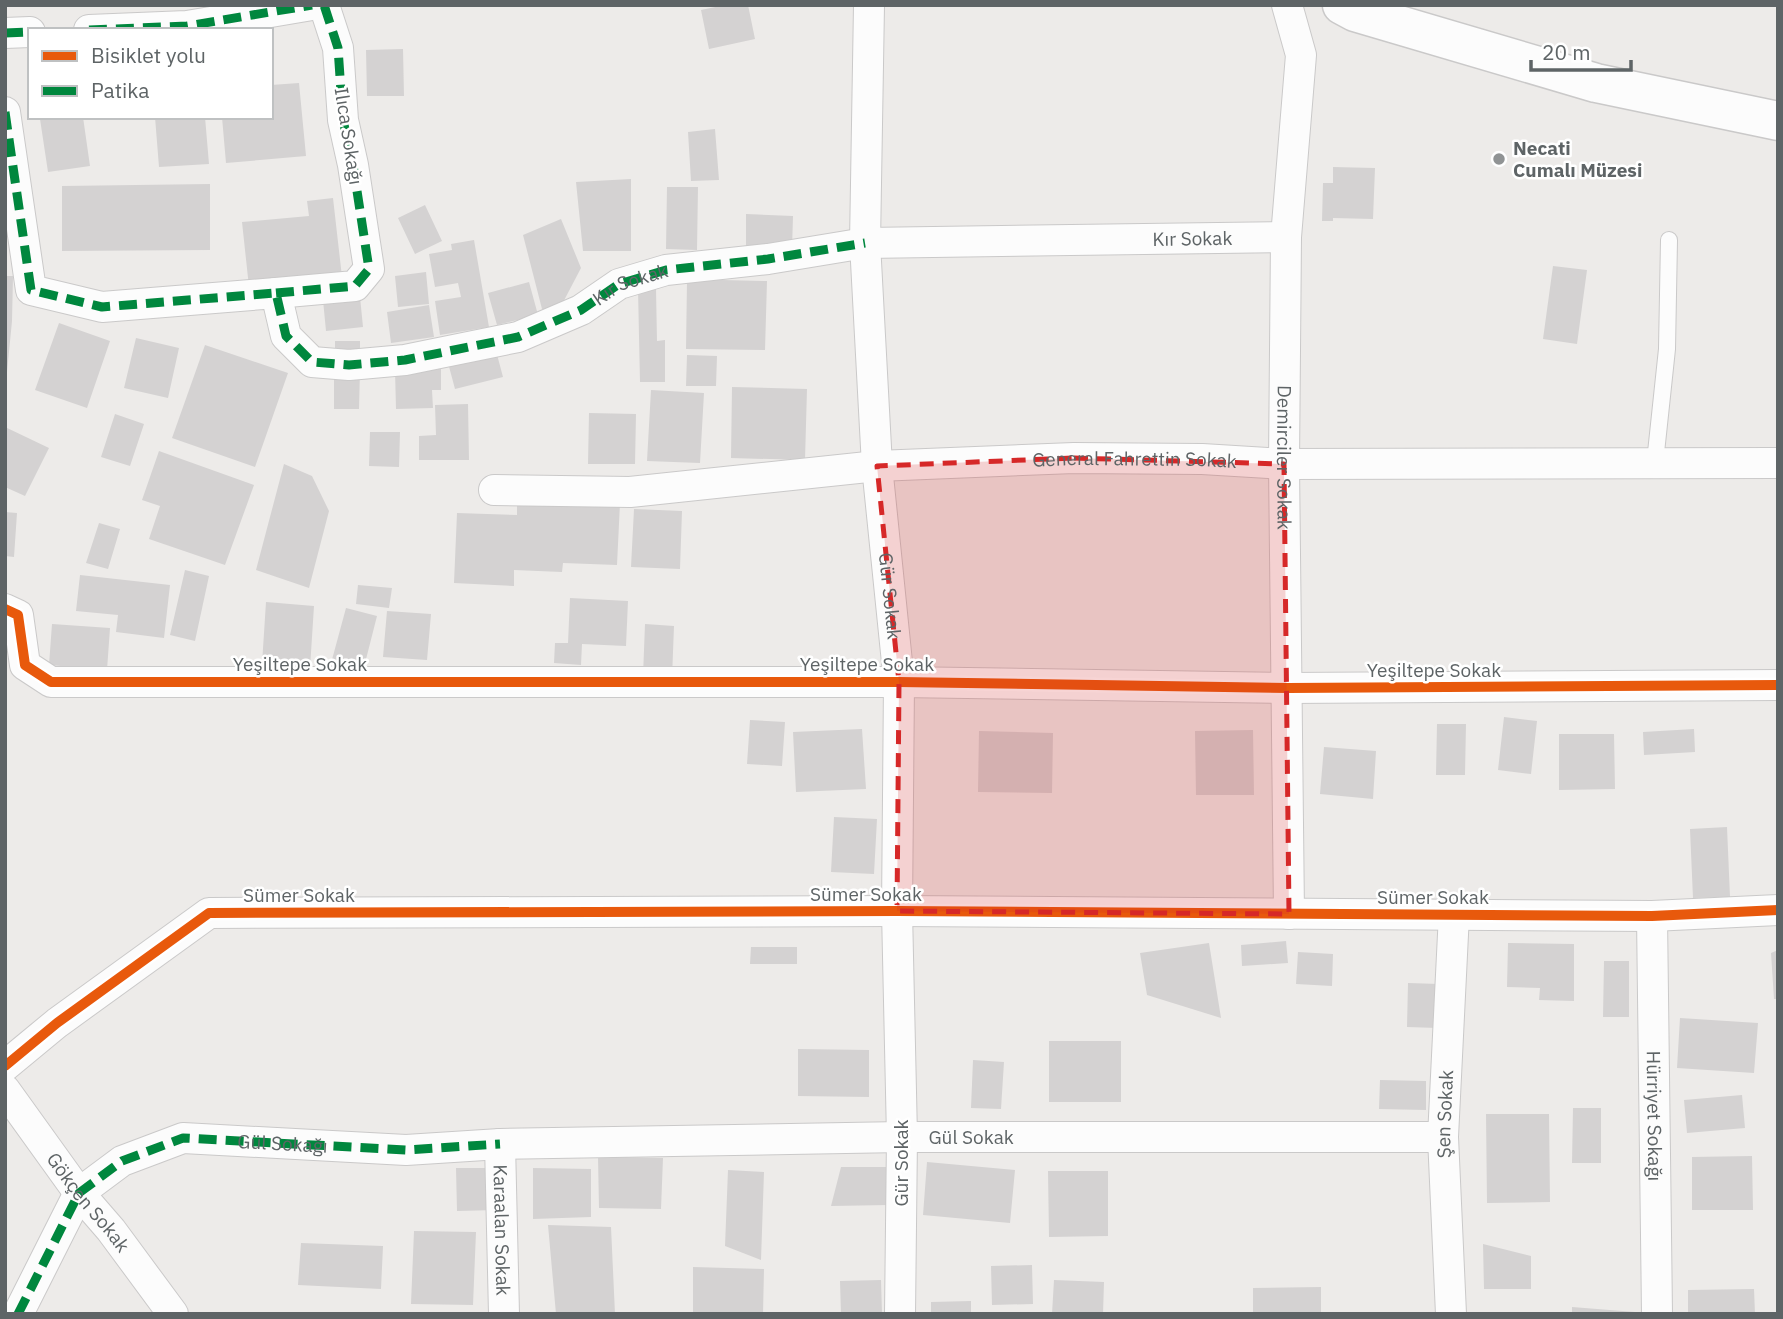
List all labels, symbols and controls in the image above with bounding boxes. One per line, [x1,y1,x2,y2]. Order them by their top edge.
legend [28,28,273,119]
scale bar [1531,28,1631,72]
text: 20 m [1542,38,1591,66]
text: Bisiklet yolu [91,41,206,69]
text: Patika [91,76,150,104]
street label: Ilıca Sokağı [329,86,369,186]
place label: Necati Cumalı Müzesi [1513,136,1642,182]
marker: Necati Cumalı Müzesi [1491,151,1507,167]
street label: Kır Sokak [1152,226,1233,251]
street label: Kır Sokak [588,258,671,311]
street label: Demirciler Sokak [1272,385,1297,530]
street label: General Fahrettin Sokak [1032,446,1238,473]
street label: Gür Sokak [874,551,907,641]
street label: Yeşiltepe Sokak [233,652,367,676]
street label: Yeşiltepe Sokak [800,652,934,676]
street label: Yeşiltepe Sokak [1367,658,1501,682]
street label: Sümer Sokak [810,882,922,906]
street label: Sümer Sokak [243,883,355,907]
street label: Sümer Sokak [1377,885,1489,909]
street label: Hürriyet Sokağı [1642,1051,1667,1181]
street label: Şen Sokak [1431,1069,1458,1159]
street label: Gür Sokak [889,1119,913,1207]
street label: Gül Sokak [928,1125,1014,1149]
street label: Gül Sokağı [237,1129,328,1158]
street label: Gökçen Sokak [42,1148,135,1257]
street label: Karaalan Sokak [488,1164,516,1296]

